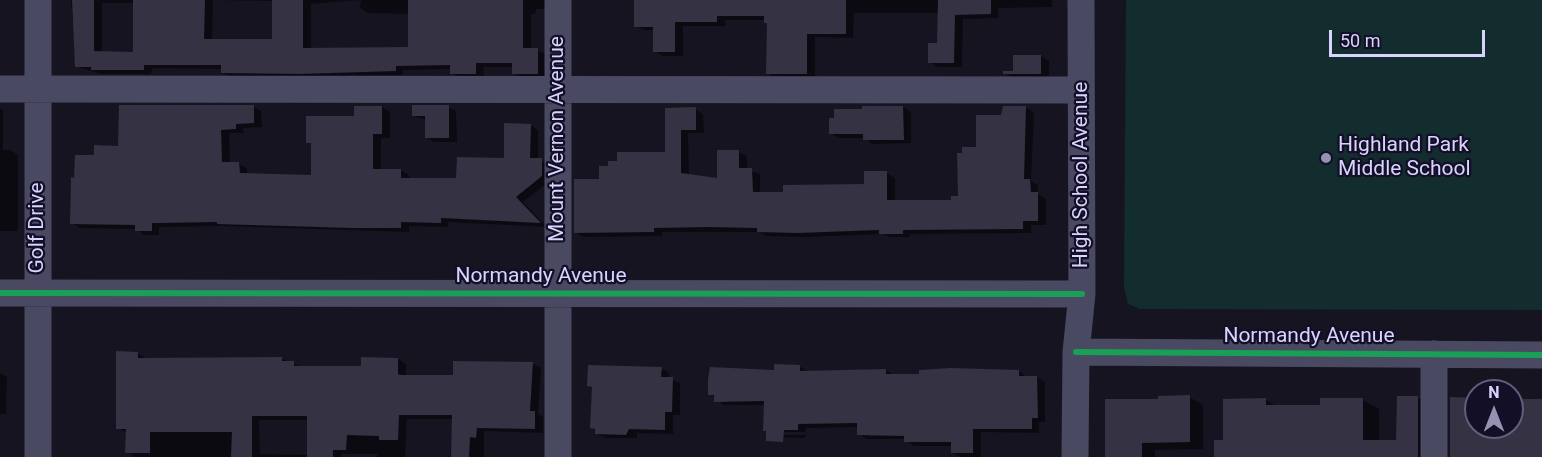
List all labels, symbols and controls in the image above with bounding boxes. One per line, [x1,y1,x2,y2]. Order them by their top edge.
scale bar [1332,18,1488,56]
text: 50 m [1340,30,1380,51]
street label: Mount Vernon Avenue [545,36,571,242]
street label: High School Avenue [1069,82,1095,268]
place label: Highland Park Middle School [1338,133,1471,183]
marker: Highland Park Middle School [1319,151,1333,165]
street label: Golf Drive [25,182,51,274]
street label: Normandy Avenue [455,264,627,290]
street label: Normandy Avenue [1223,324,1395,350]
north arrow [1464,379,1524,439]
text: N [1488,383,1500,402]

